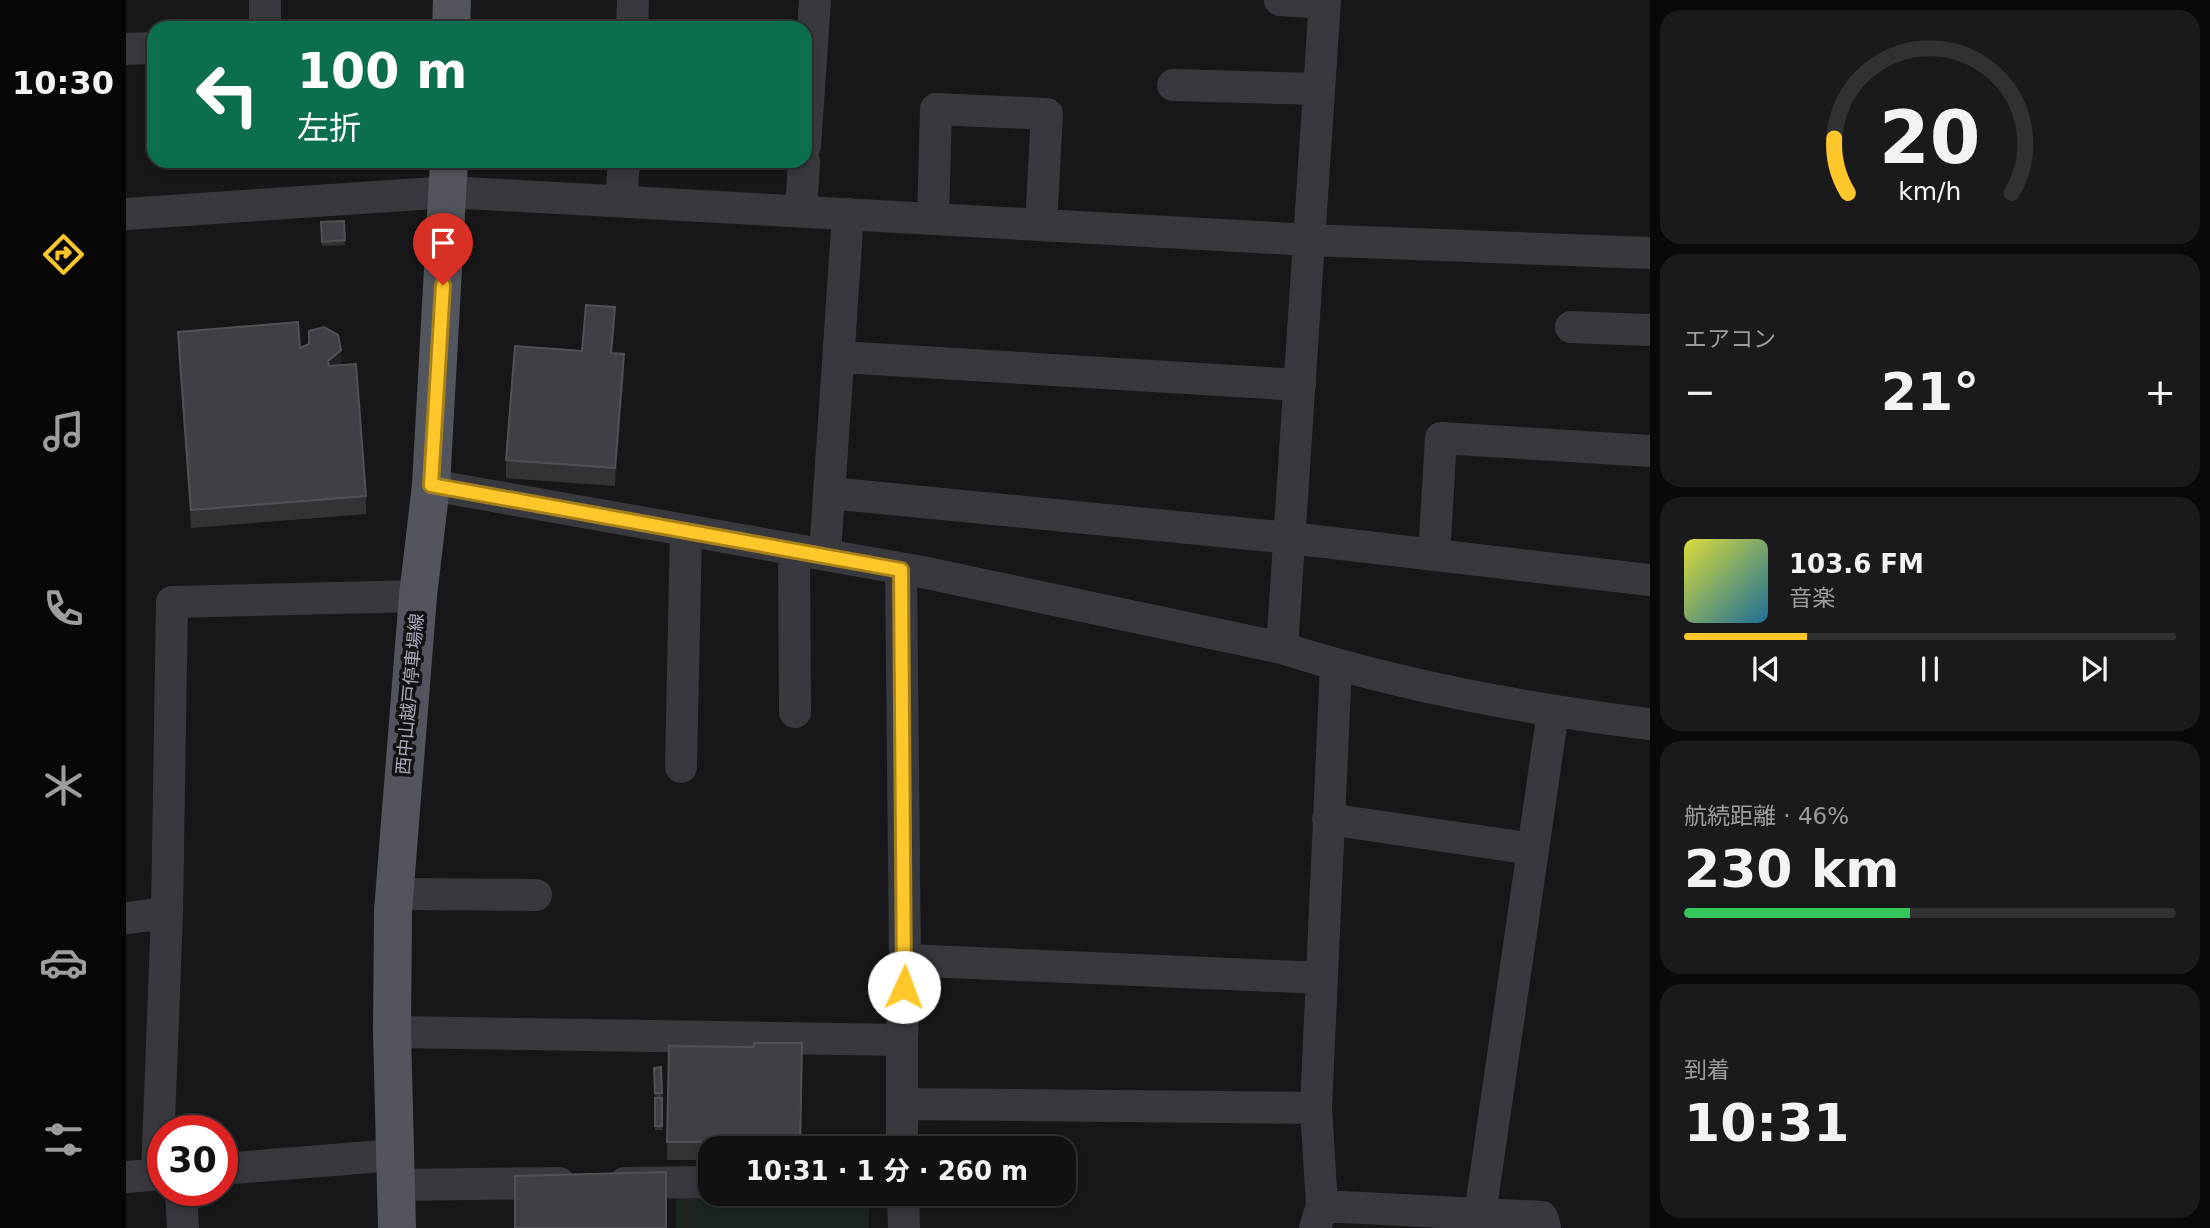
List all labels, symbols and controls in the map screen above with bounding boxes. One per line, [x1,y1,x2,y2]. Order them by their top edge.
text: 100 m [297,43,467,100]
icon: left [182,49,273,140]
text: 10:30 [12,64,114,102]
text: 20 [1879,95,1981,180]
text: 左折 [297,109,361,147]
text: km/h [1898,177,1962,206]
pin [413,213,473,285]
icon: arrive [424,224,462,262]
icon: directions [39,230,88,279]
text: エアコン [1684,326,1776,352]
text: 21° [1881,362,1979,422]
text: − [1684,370,1716,414]
text: + [2144,370,2176,414]
icon: music [39,407,88,456]
text: 103.6 FM [1789,549,1924,579]
icon: phone [39,584,88,633]
text: 音楽 [1789,585,1835,611]
street label: 西中山越戸停車場線 [392,612,427,776]
icon: previous [1747,650,1785,688]
icon: pause [1911,650,1949,688]
icon: next [2075,650,2113,688]
icon: climate [39,761,88,810]
text: 航続距離 · 46% [1684,803,1849,829]
text: 230 km [1684,839,1899,899]
icon: car [39,938,88,987]
position arrow [867,950,941,1024]
text: 到着 [1684,1057,1730,1083]
text: 10:31 [1684,1093,1850,1153]
icon: filters [39,1115,88,1164]
speed limit sign: 30 [147,1115,238,1206]
text: 10:31 · 1 分 · 260 m [746,1156,1028,1186]

